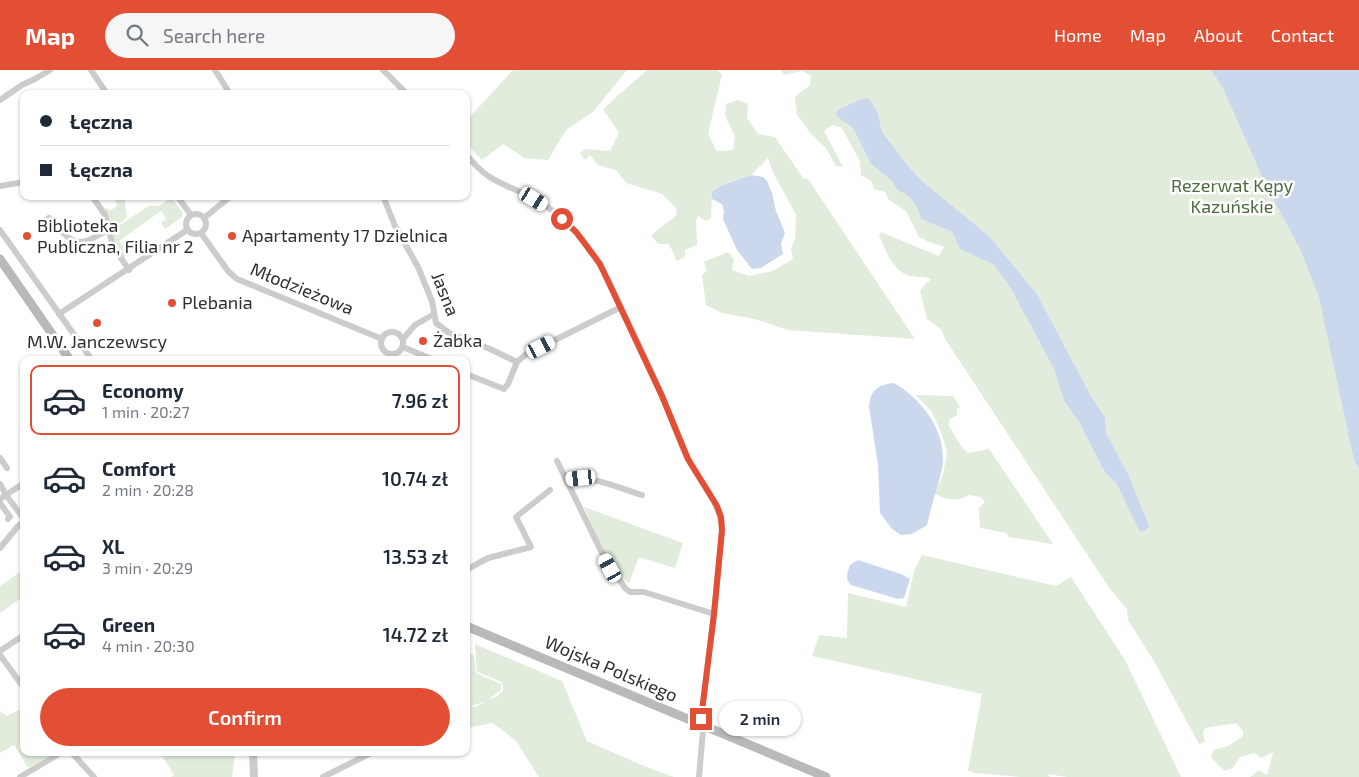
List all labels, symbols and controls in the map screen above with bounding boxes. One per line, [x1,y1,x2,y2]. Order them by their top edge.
search box [105,13,455,58]
text: Map [25,21,75,50]
icon: search [123,21,151,49]
text: Search here [163,24,265,47]
text: Home [1054,24,1102,46]
text: Map [1130,24,1166,46]
text: About [1194,24,1243,46]
text: Contact [1271,24,1334,46]
text: Łęczna [70,110,133,133]
text: Łęczna [70,158,133,181]
park label: Rezerwat Kępy Kazuńskie [1171,174,1294,217]
car [517,185,550,213]
route start [551,208,573,230]
place label: Biblioteka Publiczna, Filia nr 2 [37,214,194,257]
place label: Apartamenty 17 Dzielnica [242,224,448,246]
marker: Biblioteka Publiczna, Filia nr 2 [21,230,33,242]
marker: Apartamenty 17 Dzielnica [226,230,238,242]
street label: Młodzieżowa [247,257,357,319]
street label: Jasna [427,268,465,319]
place label: Plebania [182,291,253,313]
marker: Plebania [166,297,178,309]
marker: M.W. Janczewscy [91,317,103,329]
place label: Żabka [433,329,482,351]
place label: M.W. Janczewscy [27,330,168,352]
car [524,334,557,360]
marker: Żabka [417,335,429,347]
icon: car [42,378,87,423]
text: Economy [102,379,184,402]
text: 7.96 zł [392,389,448,412]
text: 1 min · 20:27 [102,402,190,421]
icon: car [42,456,87,501]
text: Comfort [102,457,176,480]
text: 10.74 zł [382,467,448,490]
car [565,469,596,487]
text: 2 min · 20:28 [102,480,194,499]
icon: car [42,534,87,579]
text: XL [102,535,124,558]
text: 13.53 zł [383,545,448,568]
car [596,551,623,585]
text: 3 min · 20:29 [102,558,193,577]
icon: car [42,612,87,657]
text: Green [102,613,155,636]
text: 14.72 zł [383,623,448,646]
street label: Wojska Polskiego [542,630,681,706]
text: 4 min · 20:30 [102,636,195,655]
button: Confirm [40,688,450,746]
callout: 2 min [718,702,801,736]
route end [690,708,712,730]
text: 2 min [740,709,780,728]

